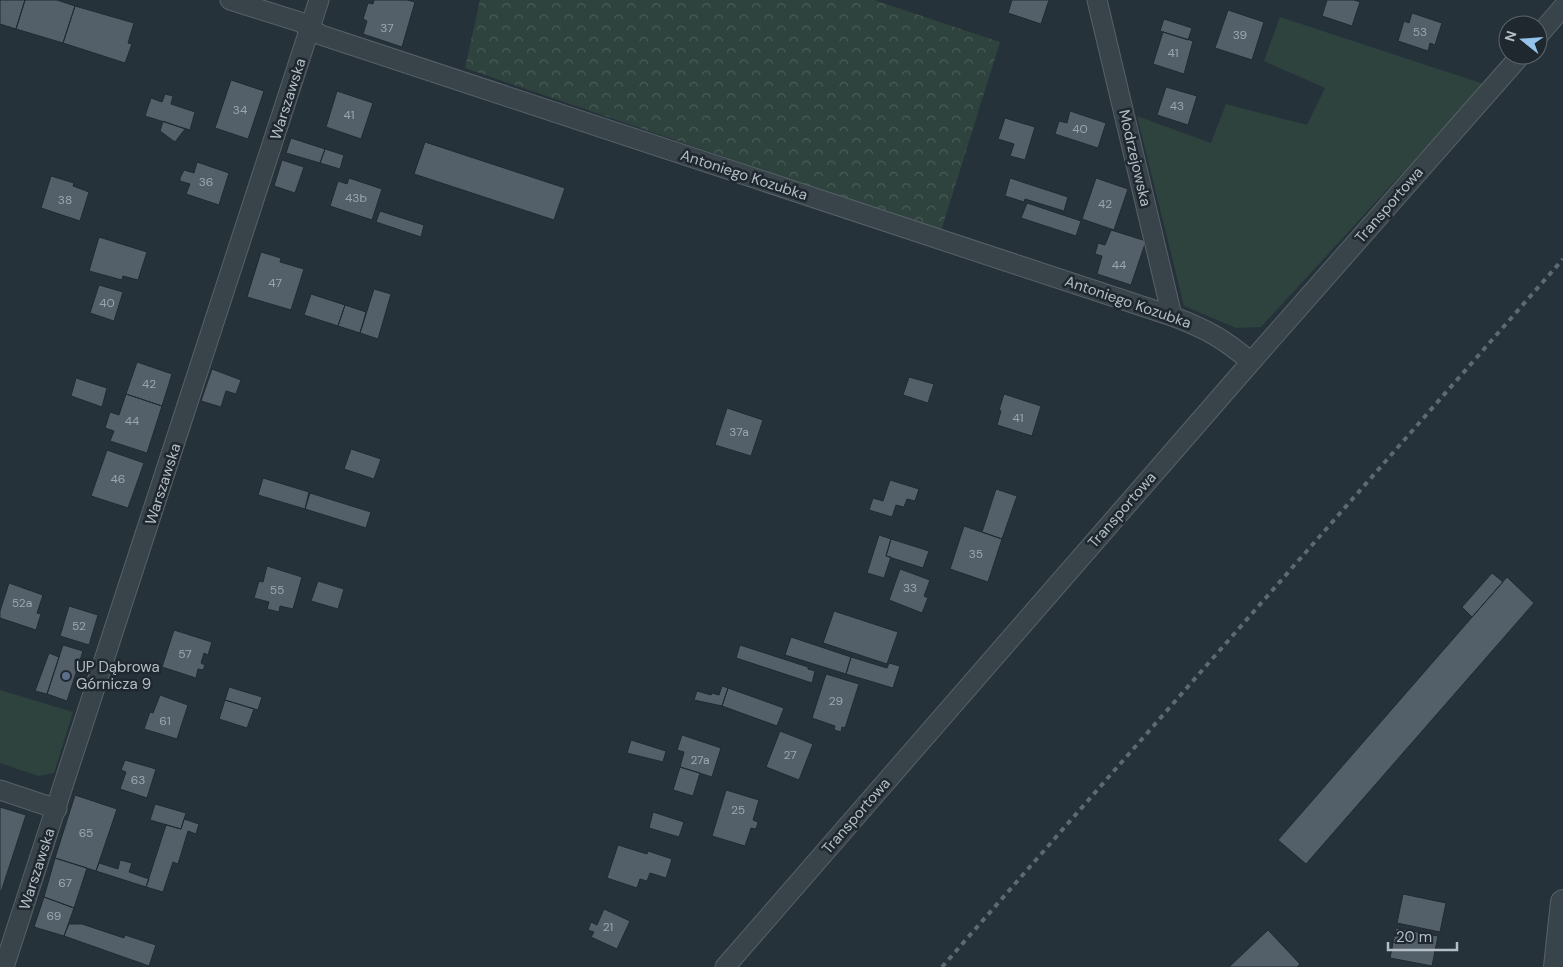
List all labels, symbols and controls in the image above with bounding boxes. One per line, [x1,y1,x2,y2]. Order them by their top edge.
north arrow [1498,15,1548,65]
house number: 37 [380,20,394,36]
house number: 53 [1413,24,1427,40]
house number: 39 [1233,27,1247,43]
text: N [1500,29,1521,44]
house number: 41 [1167,45,1179,61]
street label: Warszawska [265,56,311,142]
house number: 43 [1170,98,1184,114]
house number: 34 [233,102,247,118]
house number: 41 [343,107,355,123]
street label: Modrzejowska [1114,108,1156,208]
house number: 40 [1072,121,1088,137]
street label: Antoniego Kozubka [678,145,810,205]
street label: Transportowa [1350,163,1428,247]
house number: 36 [199,174,213,190]
house number: 43b [345,190,367,206]
house number: 38 [58,192,72,208]
house number: 42 [1098,196,1112,212]
house number: 44 [1112,257,1126,273]
street label: Antoniego Kozubka [1062,271,1194,333]
house number: 47 [268,275,282,291]
house number: 40 [99,295,115,311]
house number: 42 [142,376,156,392]
house number: 41 [1012,410,1024,426]
house number: 44 [125,413,139,429]
house number: 37a [729,424,749,440]
street label: Warszawska [140,441,186,527]
street label: Transportowa [1083,468,1161,552]
house number: 46 [111,471,125,487]
house number: 35 [969,546,983,562]
house number: 33 [903,580,917,596]
house number: 55 [270,582,284,598]
house number: 52a [12,595,32,611]
house number: 52 [72,618,86,634]
house number: 57 [178,646,192,662]
place label: UP Dąbrowa Górnicza 9 [76,657,160,694]
marker: UP Dąbrowa Górnicza 9 [60,670,72,682]
house number: 29 [829,693,843,709]
house number: 61 [159,713,171,729]
house number: 27 [783,747,797,763]
house number: 27a [690,752,710,768]
house number: 63 [131,772,145,788]
street label: Transportowa [817,774,895,858]
house number: 25 [731,802,745,818]
house number: 65 [79,825,93,841]
street label: Warszawska [14,826,60,912]
house number: 67 [58,875,72,891]
house number: 69 [47,908,61,924]
house number: 21 [603,919,613,935]
scale bar [1388,920,1457,952]
text: 20 m [1396,927,1432,947]

